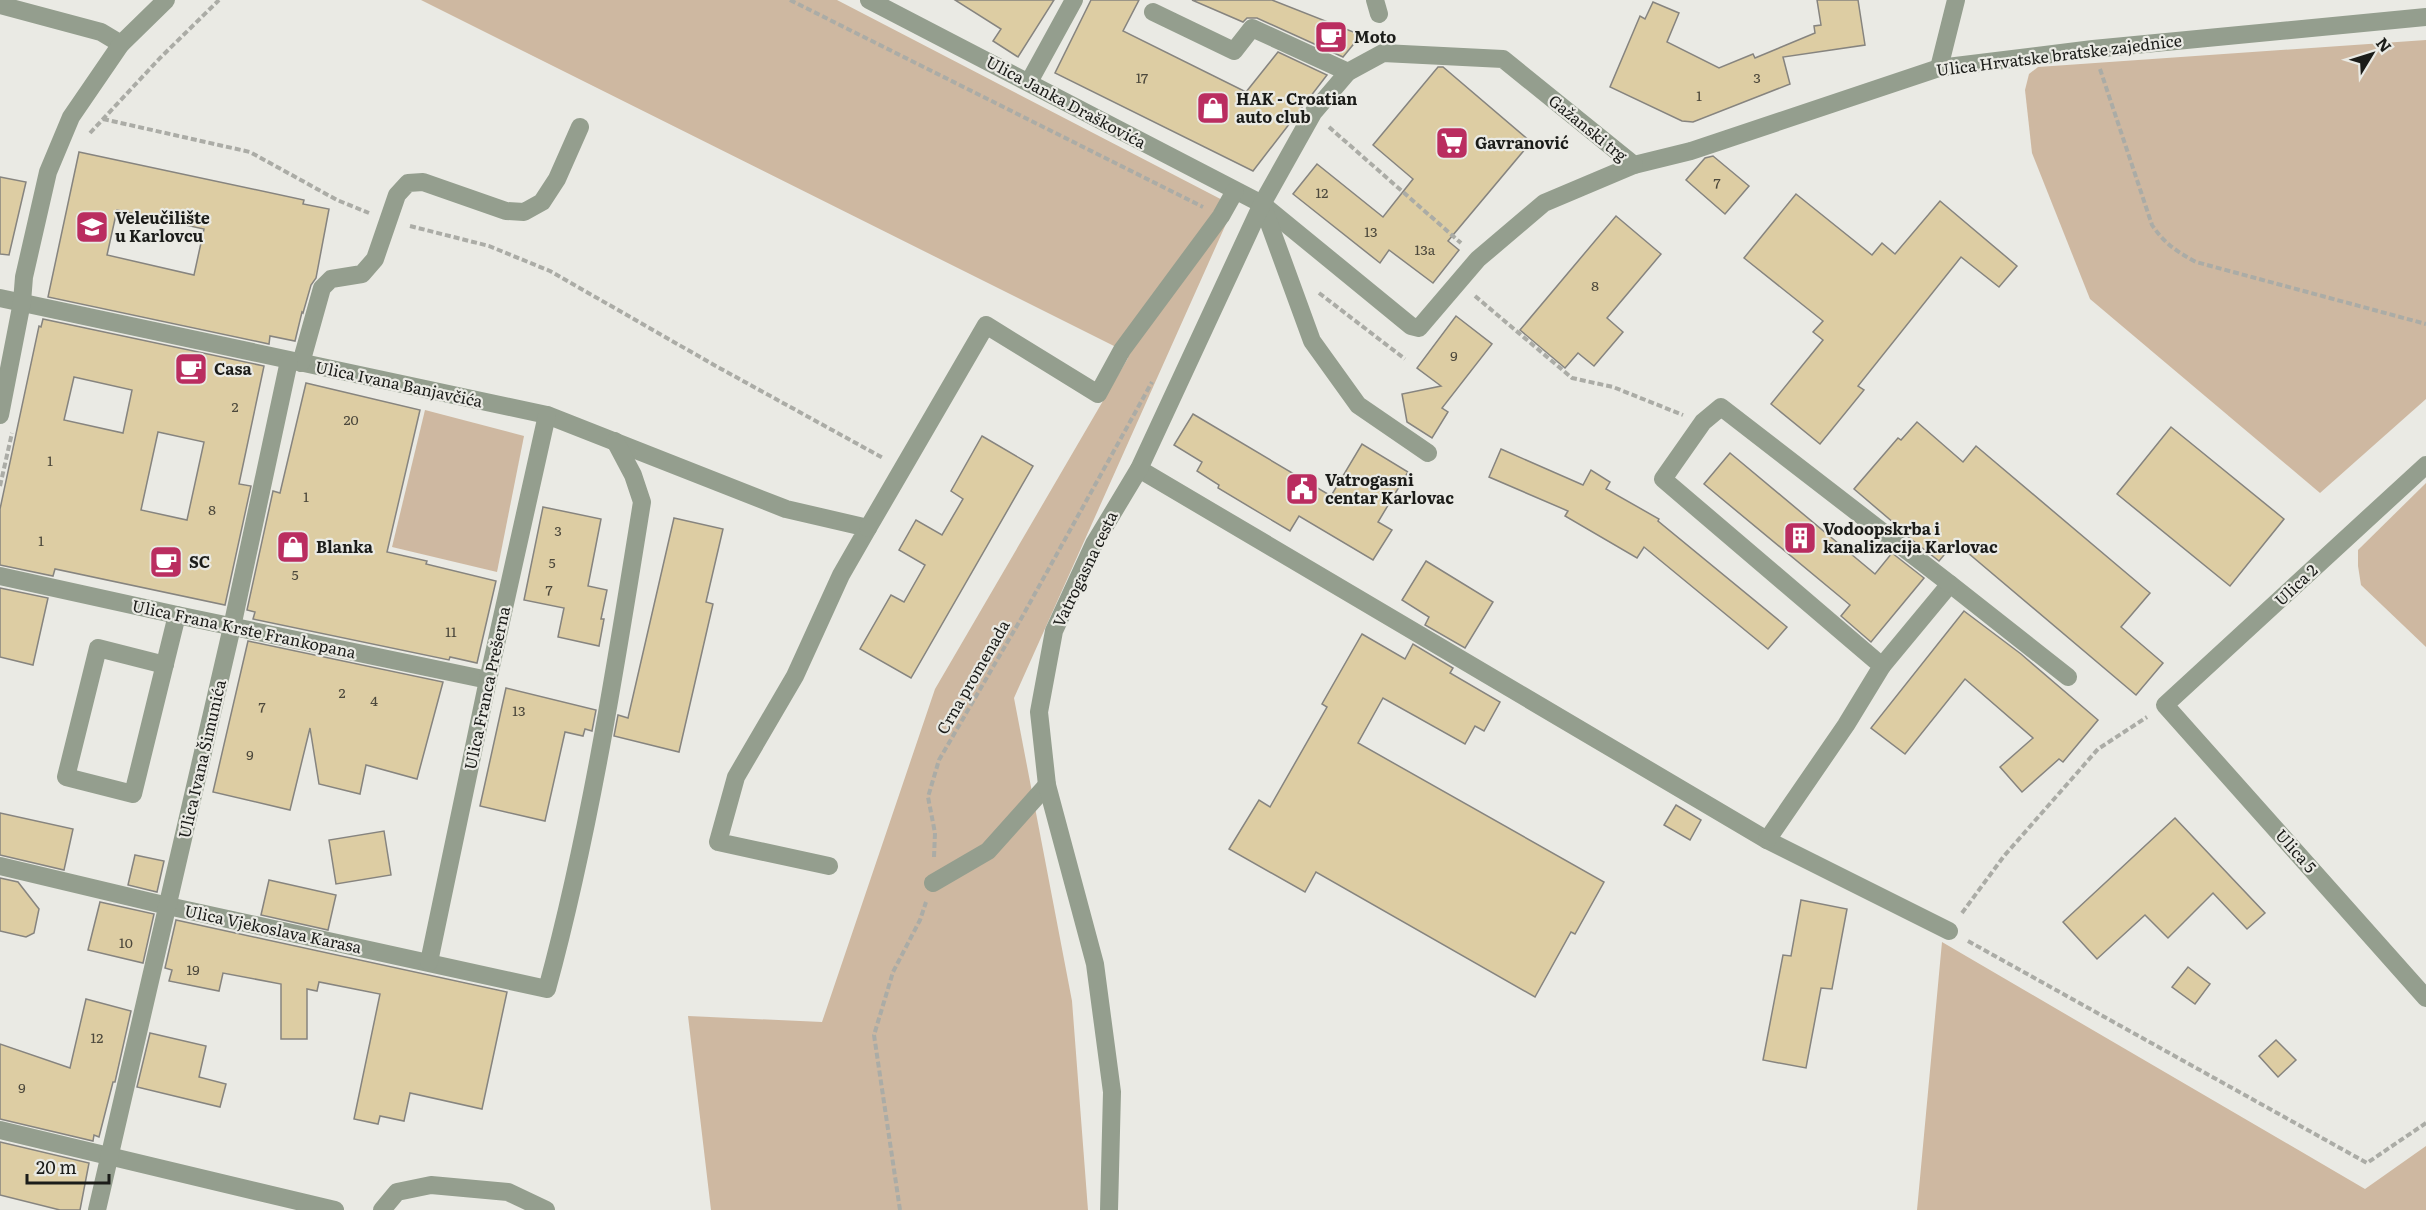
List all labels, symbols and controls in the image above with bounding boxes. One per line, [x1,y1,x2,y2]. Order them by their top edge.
cafe icon: Moto [1313,19,1349,55]
place label: Moto [1354,24,1396,48]
north arrow [2342,24,2402,84]
street label: Ulica Hrvatske bratske zajednice [1935,27,2183,81]
text: N [2371,31,2398,57]
street label: Ulica Janka Draškovića [982,49,1151,154]
house number: 17 [1136,67,1148,87]
house number: 3 [1753,67,1761,87]
house number: 1 [1696,85,1702,105]
place label: HAK - Croatian auto club [1236,86,1357,128]
street label: Gažanski trg [1544,88,1633,167]
shop icon: HAK - Croatian auto club [1195,90,1231,126]
supermarket icon: Gavranović [1434,125,1470,161]
place label: Gavranović [1475,130,1569,154]
house number: 7 [1713,172,1721,192]
house number: 12 [1316,182,1328,202]
place label: Veleučilište u Karlovcu [115,205,210,247]
school or university icon: Veleučilište u Karlovcu [74,209,110,245]
house number: 13 [1364,221,1378,241]
house number: 13a [1415,239,1436,259]
house number: 8 [1591,275,1599,295]
house number: 9 [1450,345,1458,365]
cafe icon: Casa [173,351,209,387]
street label: Ulica Ivana Banjavčića [313,354,485,413]
place label: Casa [214,356,252,380]
house number: 2 [231,396,239,416]
house number: 20 [343,409,359,429]
house number: 1 [47,450,53,470]
place label: Vatrogasni centar Karlovac [1325,467,1454,509]
public building icon: Vatrogasni centar Karlovac [1284,471,1320,507]
house number: 1 [303,486,309,506]
house number: 8 [208,499,216,519]
street label: Vatrogasna cesta [1046,506,1123,631]
place label: Vodoopskrba i kanalizacija Karlovac [1823,516,1998,558]
house number: 3 [554,520,562,540]
building icon: Vodoopskrba i kanalizacija Karlovac [1782,520,1818,556]
shop icon: Blanka [275,529,311,565]
house number: 1 [38,530,44,550]
place label: Blanka [316,534,374,558]
cafe icon: SC [148,544,184,580]
place label: SC [189,549,210,573]
house number: 5 [548,552,556,572]
street label: Ulica 2 [2268,558,2322,611]
house number: 5 [291,564,299,584]
house number: 7 [545,579,553,599]
street label: Ulica Frana Krste Frankopana [130,593,359,664]
street label: Ulica Franca Prešerna [457,603,515,772]
street label: Crna promenada [930,614,1015,738]
house number: 11 [445,621,457,641]
street label: Ulica Ivana Šimunića [171,677,231,840]
house number: 2 [338,682,346,702]
house number: 4 [370,690,378,710]
house number: 7 [258,696,266,716]
house number: 13 [512,700,526,720]
house number: 9 [246,744,254,764]
street label: Ulica 5 [2271,823,2323,878]
street label: Ulica Vjekoslava Karasa [182,898,364,959]
house number: 10 [119,932,133,952]
house number: 19 [186,959,200,979]
house number: 12 [91,1027,103,1047]
house number: 9 [18,1077,26,1097]
scale bar [27,1147,110,1185]
text: 20 m [36,1153,77,1180]

